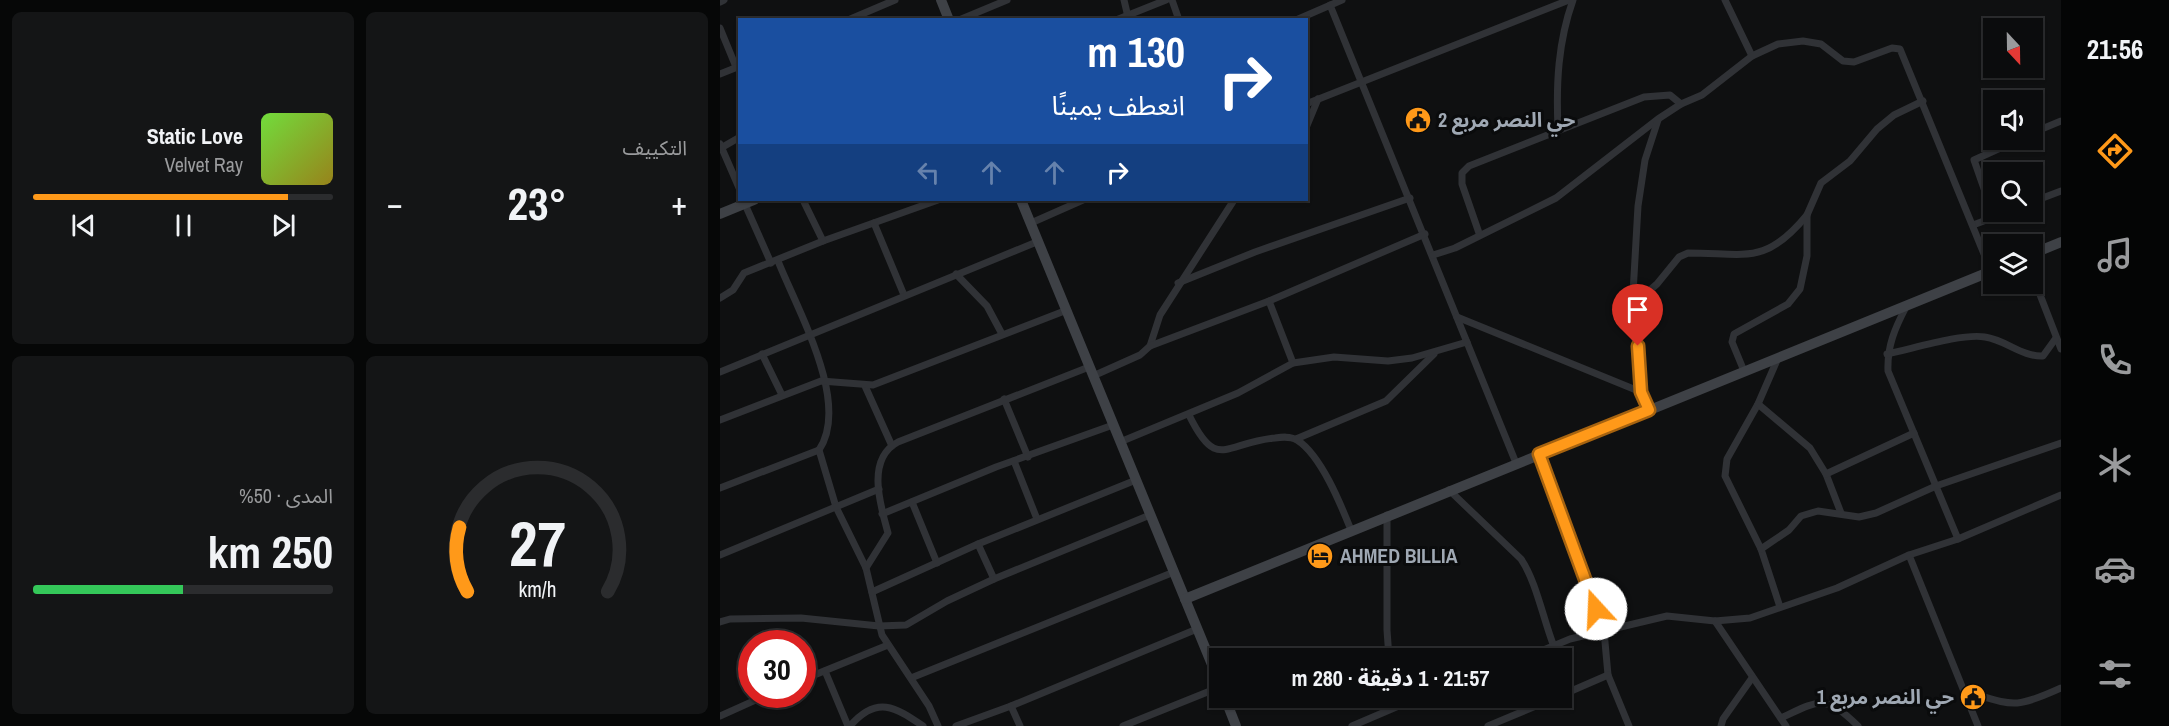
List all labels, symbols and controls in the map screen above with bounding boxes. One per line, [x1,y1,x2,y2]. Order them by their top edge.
north arrow [1983,18,2043,78]
map controls [1983,18,2043,294]
text: 130 m [1087,24,1185,80]
text: 21:56 [2087,31,2143,67]
icon: right [1206,42,1284,120]
text: انعطف يمينًا [1051,87,1185,123]
button: sound [1983,90,2043,150]
public building icon: حي النصر مربع 2 [1403,105,1433,135]
place label: حي النصر مربع 2 [1438,106,1576,137]
text: Static Love [147,121,243,151]
icon: directions [2094,130,2136,172]
text: التكييف [623,134,687,161]
text: Velvet Ray [165,151,243,178]
icon: left [912,156,945,189]
icon: ahead [975,156,1008,189]
icon: ahead [1038,156,1071,189]
icon: right [1101,156,1134,189]
button: search [1983,162,2043,222]
text: 23° [507,173,567,234]
text: − [387,181,403,225]
text: + [671,181,687,225]
icon: previous [67,209,100,242]
icon: pause [167,209,200,242]
icon: next [267,209,300,242]
button: layers [1983,234,2043,294]
icon: music [2094,234,2136,276]
pin [1612,284,1663,346]
icon: arrive [1621,293,1654,326]
icon: phone [2094,339,2136,381]
icon: climate [2094,444,2136,486]
text: المدى · 50% [239,482,333,509]
text: 27 [509,501,565,585]
text: 250 km [208,521,333,582]
hotel icon: AHMED BILLIA [1305,541,1335,571]
place label: AHMED BILLIA [1340,542,1458,569]
icon: car [2094,548,2136,590]
text: km/h [518,575,556,604]
position arrow [1564,577,1628,641]
speed limit sign: 30 [738,630,816,708]
icon: filters [2094,653,2136,695]
text: 21:57 · 1 دقيقة · 280 m [1292,663,1489,693]
public building icon: حي النصر مربع 1 [1958,682,1988,712]
place label: حي النصر مربع 1 [1817,683,1954,714]

